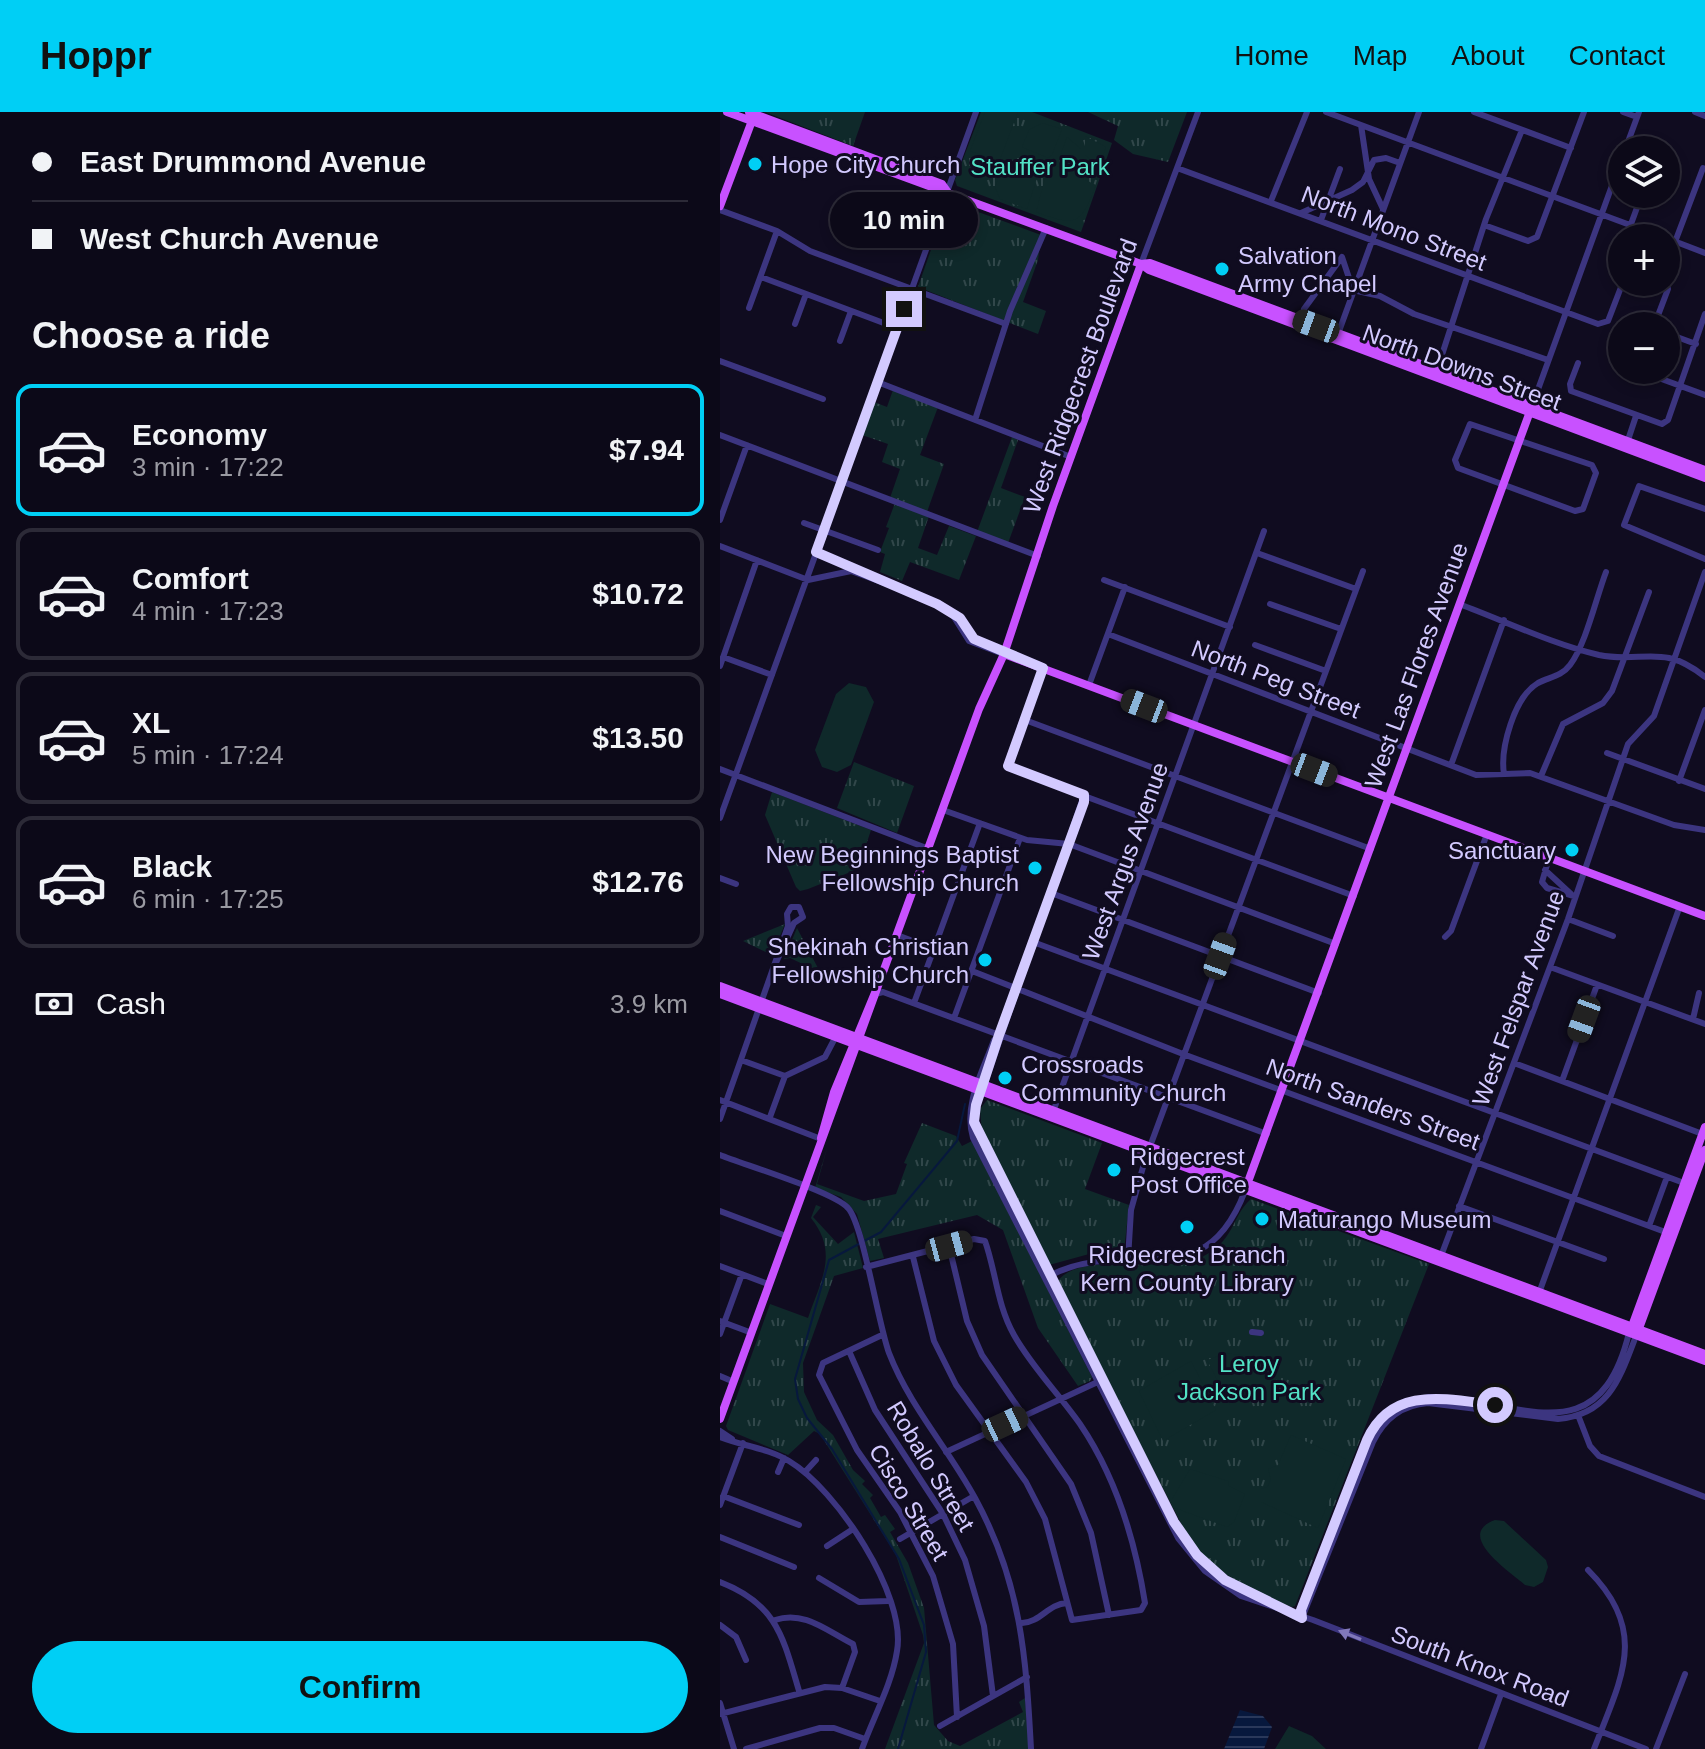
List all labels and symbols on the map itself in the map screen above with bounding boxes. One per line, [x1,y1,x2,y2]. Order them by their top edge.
place label: Hope City Church [771,151,960,178]
park label: Stauffer Park [970,153,1111,180]
marker: Hope City Church [746,155,764,173]
street label: North Mono Street [1298,180,1491,276]
callout: 10 min [830,193,978,249]
street label: West Ridgecrest Boulevard [1018,235,1142,517]
place label: Salvation Army Chapel [1238,242,1377,297]
marker: Salvation Army Chapel [1213,260,1231,278]
route end [886,291,922,327]
car [1289,307,1343,345]
street label: North Downs Street [1359,319,1565,416]
street label: West Las Flores Avenue [1359,539,1473,791]
street label: North Peg Street [1188,634,1365,724]
car [1117,686,1171,726]
car [1287,750,1341,790]
street label: West Argus Avenue [1077,758,1173,964]
place label: Sanctuary [1448,837,1556,864]
place label: New Beginnings Baptist Fellowship Church [766,841,1019,896]
marker: Sanctuary [1563,841,1581,859]
marker: New Beginnings Baptist Fellowship Church [1026,859,1044,877]
street label: West Felspar Avenue [1466,887,1570,1109]
car [1201,929,1239,983]
place label: Shekinah Christian Fellowship Church [768,933,969,988]
marker: Shekinah Christian Fellowship Church [976,951,994,969]
car [1565,992,1603,1046]
place label: Crossroads Community Church [1021,1051,1226,1106]
street label: North Sanders Street [1262,1053,1484,1155]
marker: Crossroads Community Church [996,1069,1014,1087]
place label: Ridgecrest Post Office [1130,1143,1247,1198]
marker: Ridgecrest Post Office [1105,1161,1123,1179]
place label: Maturango Museum [1278,1206,1491,1233]
marker: Maturango Museum [1253,1210,1271,1228]
marker: Ridgecrest Branch Kern County Library [1178,1218,1196,1236]
car [923,1228,975,1264]
place label: Ridgecrest Branch Kern County Library [1080,1241,1294,1296]
park label: Leroy Jackson Park [1177,1350,1322,1405]
route start [1477,1387,1513,1423]
street label: Robalo Street [882,1396,981,1536]
car [978,1403,1032,1445]
street label: Cisco Street [864,1439,954,1565]
street label: South Knox Road [1387,1620,1573,1712]
one-way arrow [1338,1628,1362,1641]

